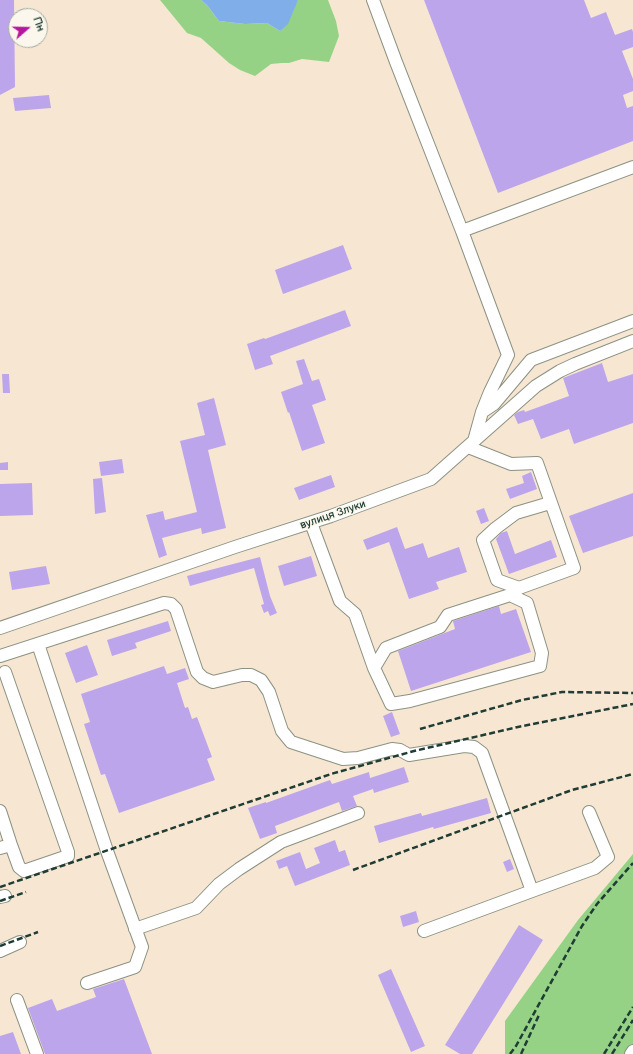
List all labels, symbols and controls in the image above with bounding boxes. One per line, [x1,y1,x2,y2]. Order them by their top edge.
north arrow [8,8,48,48]
text: Пн [30,15,47,33]
street label: вулиця Злуки [298,498,368,532]

